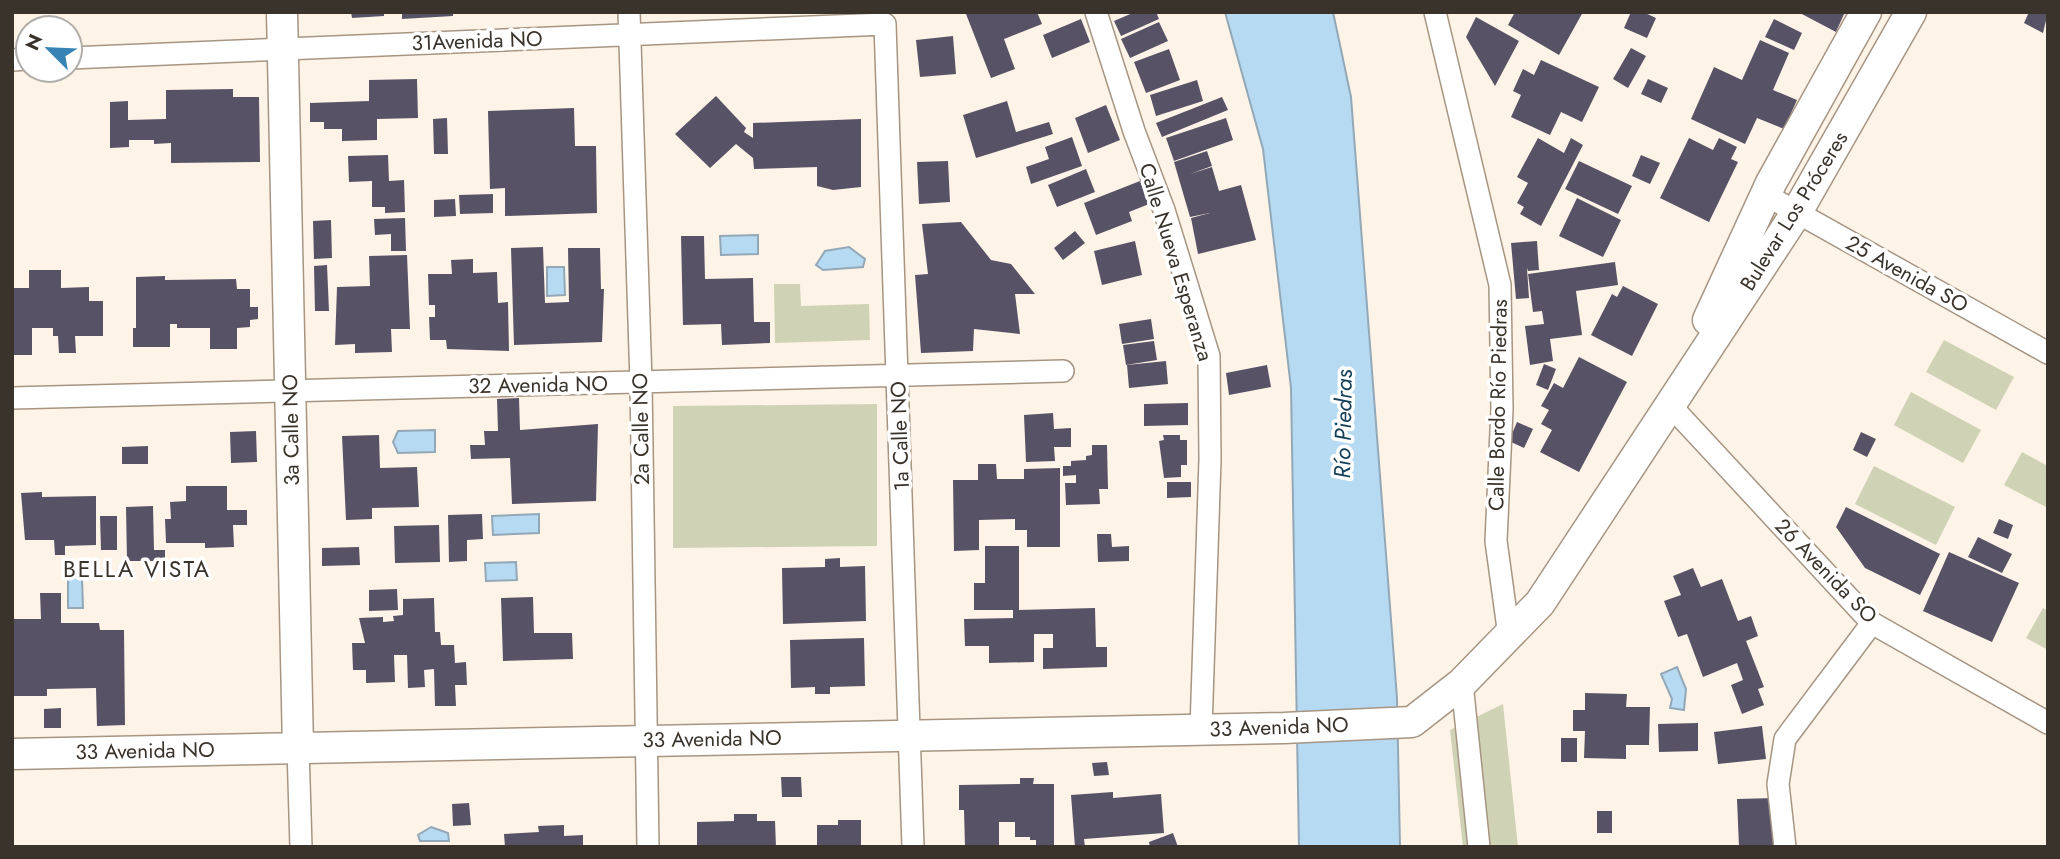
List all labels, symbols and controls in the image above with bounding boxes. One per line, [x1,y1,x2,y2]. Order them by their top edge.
north arrow [14,14,84,84]
street label: 31Avenida NO [411,24,543,58]
text: N [19,30,49,55]
street label: Bulevar Los Próceres [1733,125,1855,297]
street label: Calle Nueva Esperanza [1132,159,1220,365]
street label: 25 Avenida SO [1840,228,1974,320]
street label: Calle Bordo Río Piedras [1481,299,1515,511]
water label: Río Piedras [1325,368,1361,479]
street label: 32 Avenida NO [468,369,608,401]
street label: 2a Calle NO [625,373,657,485]
street label: 3a Calle NO [275,374,307,486]
street label: 1a Calle NO [883,381,917,491]
street label: 26 Avenida SO [1768,512,1884,630]
district label: BELLA VISTA [63,552,211,586]
street label: 33 Avenida NO [1209,710,1349,744]
street label: 33 Avenida NO [642,723,782,755]
street label: 33 Avenida NO [75,735,215,767]

